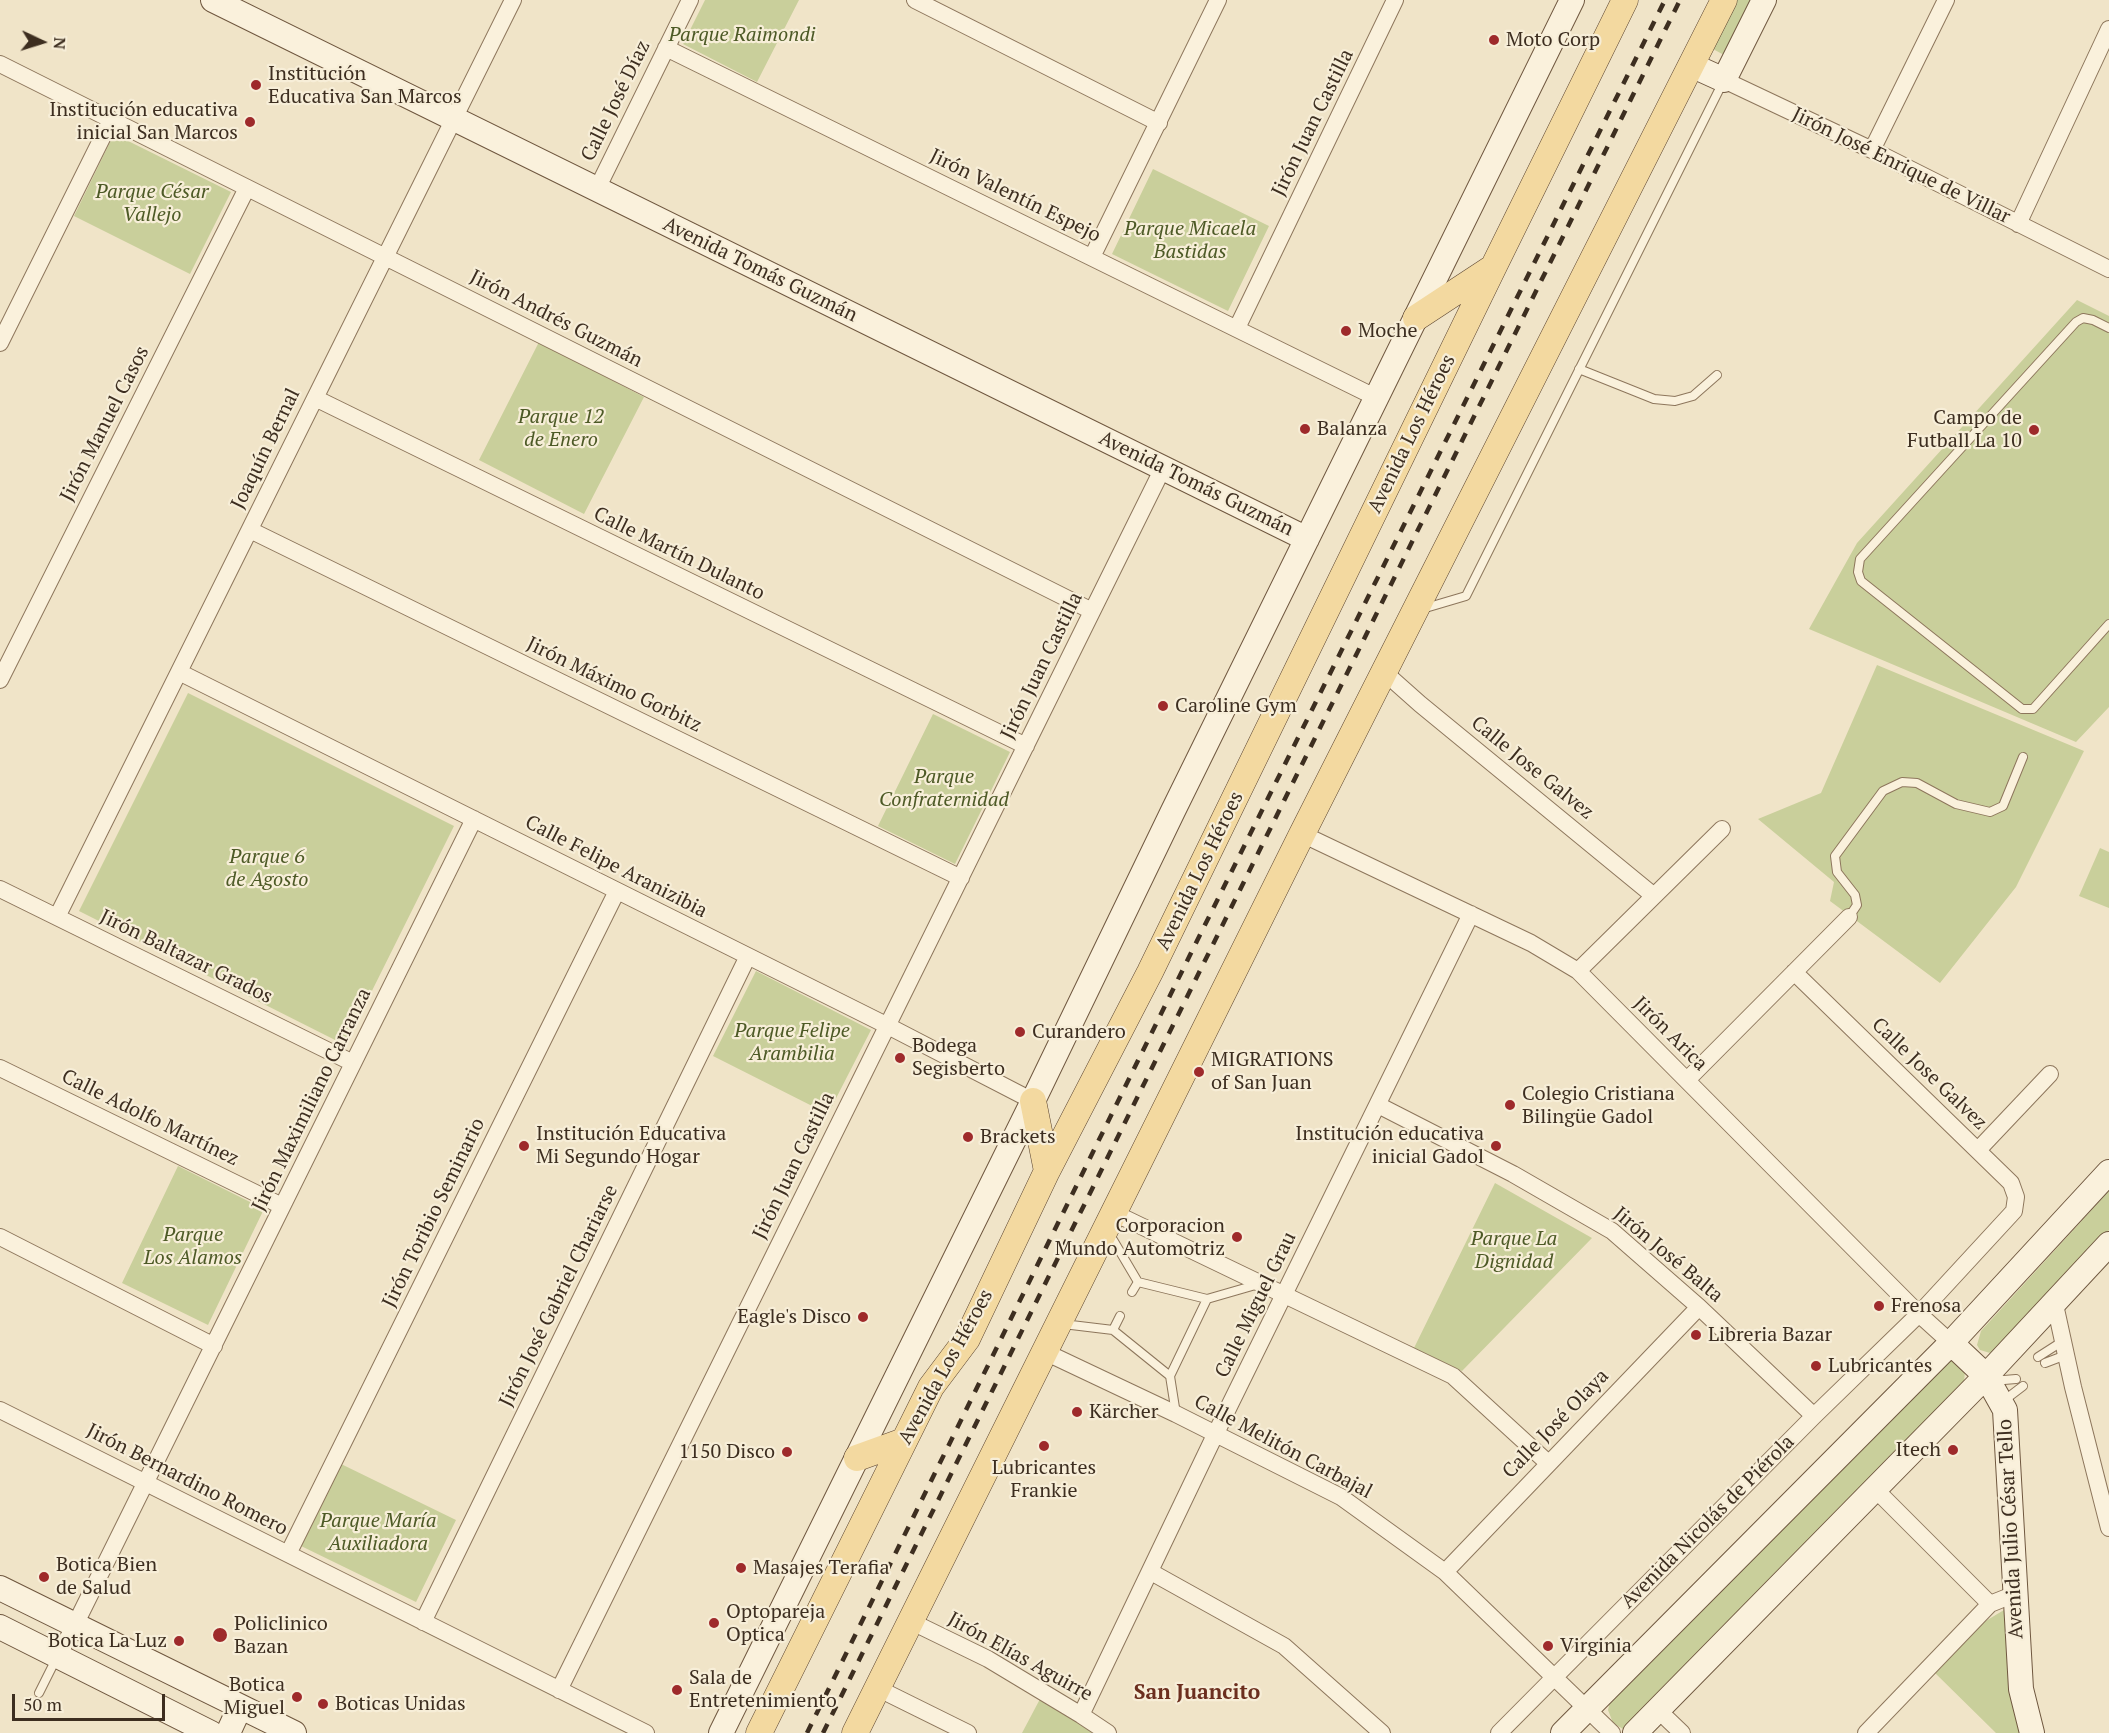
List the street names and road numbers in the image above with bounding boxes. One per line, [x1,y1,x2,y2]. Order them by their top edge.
street label: Calle José Díaz [576,37,656,165]
street label: Jirón Juan Castilla [1267,46,1359,200]
street label: Jirón José Enrique de Villar [1788,103,2014,229]
street label: Jirón Valentín Espejo [926,144,1104,248]
street label: Avenida Tomás Guzmán [659,212,861,328]
street label: Jirón Andrés Guzmán [466,265,646,373]
street label: Jirón Manuel Casos [55,342,155,506]
street label: Avenida Los Héroes [1363,351,1461,517]
street label: Joaquín Bernal [226,385,306,513]
street label: Avenida Tomás Guzmán [1095,426,1297,542]
street label: Calle Martín Dulanto [590,502,768,606]
street label: Jirón Juan Castilla [996,589,1088,743]
street label: Jirón Máximo Gorbitz [522,632,706,738]
street label: Calle Jose Galvez [1466,711,1598,825]
street label: Avenida Los Héroes [1151,788,1249,954]
street label: Calle Felipe Aranizibia [521,811,711,923]
street label: Jirón Baltazar Grados [96,905,276,1009]
street label: Jirón Maximiliano Carranza [247,984,377,1216]
street label: Jirón Arica [1628,992,1712,1076]
street label: Calle Jose Galvez [1866,1013,1992,1135]
street label: Calle Adolfo Martínez [57,1065,243,1171]
street label: Jirón Juan Castilla [748,1089,840,1243]
street label: Jirón Toribio Seminario [378,1114,490,1312]
street label: Jirón José Gabriel Chariarse [495,1181,623,1411]
street label: Jirón José Balta [1608,1202,1728,1308]
street label: Calle Miguel Grau [1210,1228,1302,1382]
street label: Avenida Los Héroes [893,1285,999,1449]
street label: Calle José Olaya [1498,1364,1614,1484]
street label: Calle Melitón Carbajal [1190,1390,1376,1504]
street label: Avenida Julio César Tello [1993,1418,2029,1640]
street label: Jirón Bernardino Romero [82,1419,292,1541]
street label: Avenida Nicolás de Piérola [1616,1430,1800,1614]
street label: Jirón Elías Aguirre [943,1607,1097,1707]

